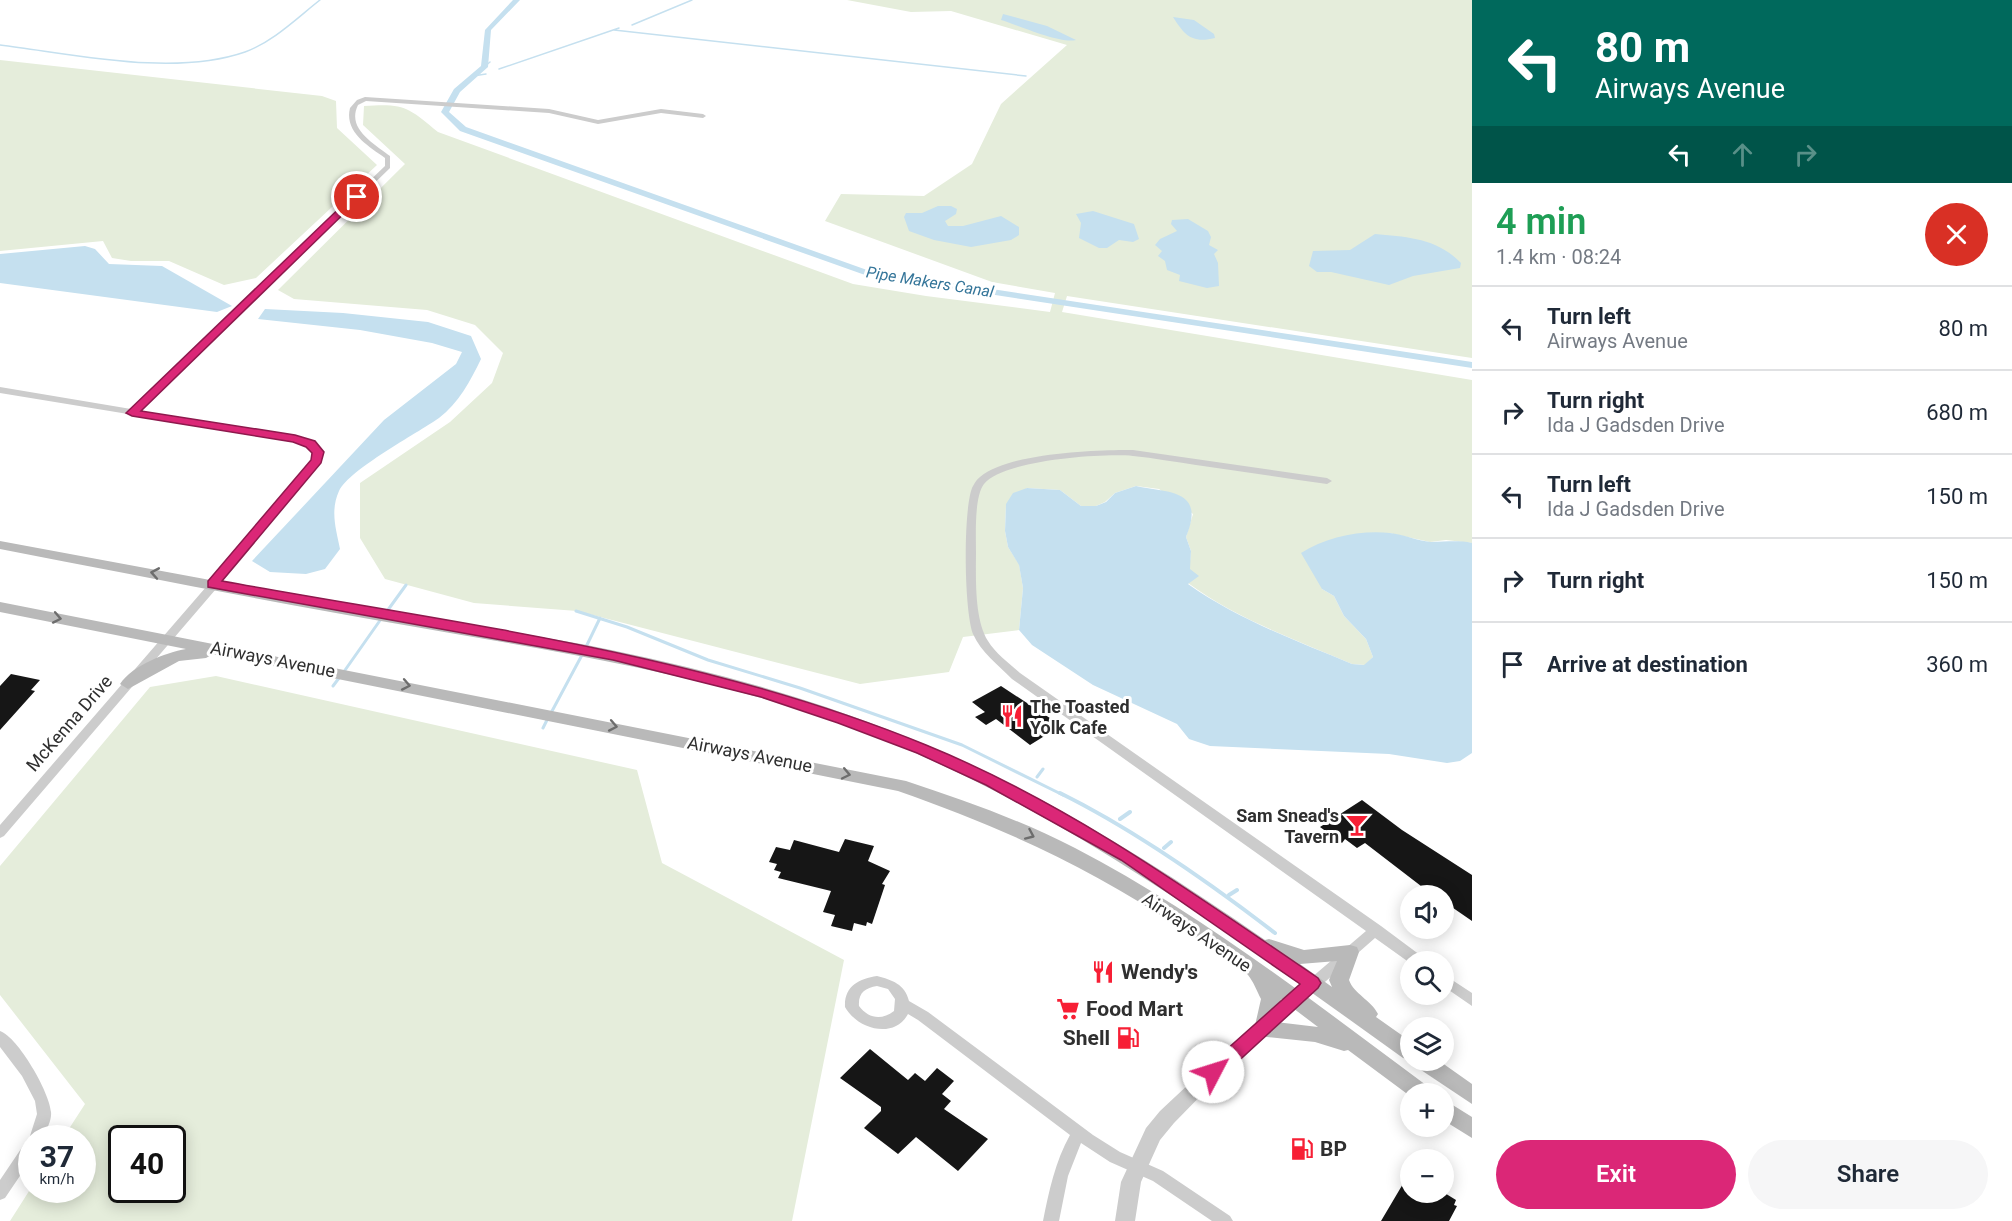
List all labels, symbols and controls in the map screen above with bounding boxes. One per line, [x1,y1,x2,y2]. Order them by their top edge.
text: 80 m [1595,23,1690,72]
icon: left [1496,24,1574,102]
text: Airways Avenue [1595,73,1785,105]
icon: left [1663,138,1696,171]
icon: ahead [1726,138,1759,171]
icon: right [1789,138,1822,171]
pin [331,171,382,222]
icon: arrive [340,180,373,213]
text: 4 min [1496,201,1586,243]
button: close [1925,203,1988,266]
text: 1.4 km · 08:24 [1496,245,1621,269]
water label: Pipe Makers Canal [865,263,995,301]
text: Turn left [1547,304,1631,329]
icon: left [1496,312,1529,345]
text: 80 m [1939,316,1988,341]
text: Airways Avenue [1547,329,1688,353]
text: Turn right [1547,388,1644,413]
icon: right [1496,396,1529,429]
text: 680 m [1926,400,1988,425]
text: Ida J Gadsden Drive [1547,413,1724,437]
text: Turn left [1547,472,1631,497]
icon: left [1496,480,1529,513]
text: 150 m [1926,484,1988,509]
text: Ida J Gadsden Drive [1547,497,1724,521]
icon: right [1496,564,1529,597]
one-way arrow [150,568,159,580]
text: Turn right [1547,568,1644,593]
text: 150 m [1926,568,1988,593]
one-way arrow [52,611,62,624]
street label: Airways Avenue [209,637,337,681]
icon: arrive [1496,648,1529,681]
text: Arrive at destination [1547,652,1748,677]
text: 360 m [1926,652,1988,677]
street label: McKenna Drive [22,671,116,775]
one-way arrow [400,678,410,691]
place label: The Toasted Yolk Cafe [1030,696,1130,738]
restaurant icon: The Toasted Yolk Cafe [999,703,1025,729]
one-way arrow [608,719,618,732]
street label: Airways Avenue [686,732,814,776]
one-way arrow [840,766,850,779]
place label: Sam Snead's Tavern [1236,805,1339,847]
bar icon: Sam Snead's Tavern [1344,812,1370,838]
one-way arrow [1024,827,1035,839]
map controls [1400,885,1454,1203]
button: sound [1400,885,1454,939]
street label: Airways Avenue [1139,888,1255,976]
button: search [1400,951,1454,1005]
restaurant icon: Wendy's [1090,959,1116,985]
place label: Wendy's [1121,960,1198,984]
supermarket icon: Food Mart [1055,996,1081,1022]
place label: Food Mart [1086,997,1183,1021]
button: layers [1400,1017,1454,1071]
fuel station icon: Shell [1115,1025,1141,1051]
place label: Shell [1063,1026,1110,1050]
position arrow [1181,1040,1245,1104]
button: + [1400,1083,1454,1137]
speed limit sign: 40 [108,1125,186,1203]
fuel station icon: BP [1289,1136,1315,1162]
place label: BP [1320,1137,1347,1161]
text: 37 [40,1139,74,1174]
button: Exit [1496,1140,1736,1209]
button: Share [1748,1140,1988,1209]
button: − [1400,1149,1454,1203]
text: km/h [39,1170,75,1188]

